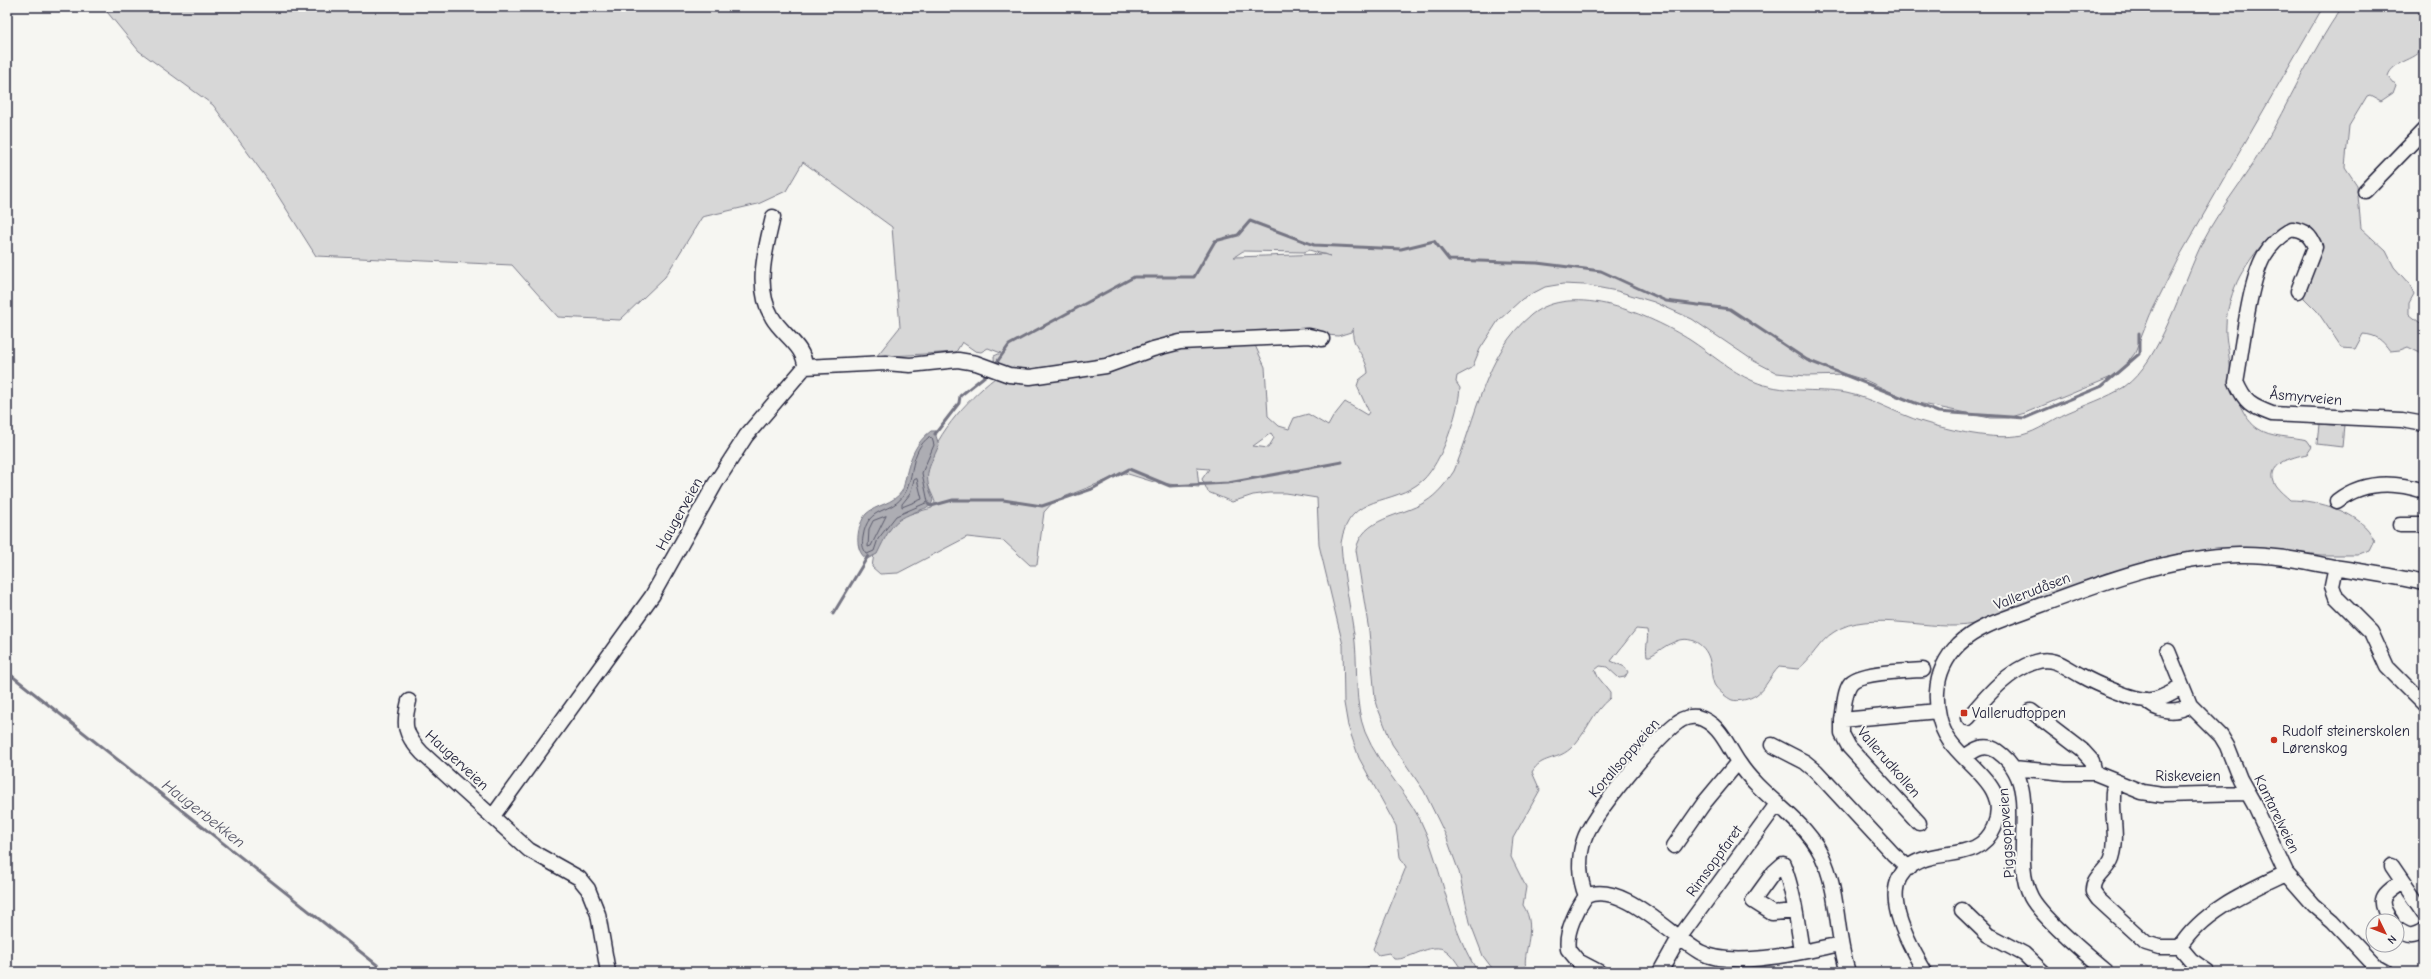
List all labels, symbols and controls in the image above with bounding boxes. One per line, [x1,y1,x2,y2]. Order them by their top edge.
street label: Åsmyrveien [2269,384,2343,409]
street label: Haugerveien [652,474,706,554]
street label: Vallerudåsen [1991,568,2073,614]
place label: Vallerudtoppen [1972,704,2066,722]
marker: Vallerudtoppen [1959,708,1969,718]
street label: Korallsoppveien [1585,715,1663,801]
place label: Rudolf steinerskolen Lørenskog [2282,722,2410,757]
street label: Vallerudkollen [1853,723,1925,801]
street label: Haugerveien [421,726,493,794]
marker: Rudolf steinerskolen Lørenskog [2269,735,2279,745]
street label: Riskeveien [2155,767,2221,785]
street label: Kantarelveien [2250,772,2304,856]
water label: Haugerbekken [158,776,248,852]
street label: Piggsoppveien [1994,787,2018,879]
street label: Rimsoppfaret [1682,821,1746,900]
north arrow [2365,913,2405,953]
text: N [2385,932,2399,947]

